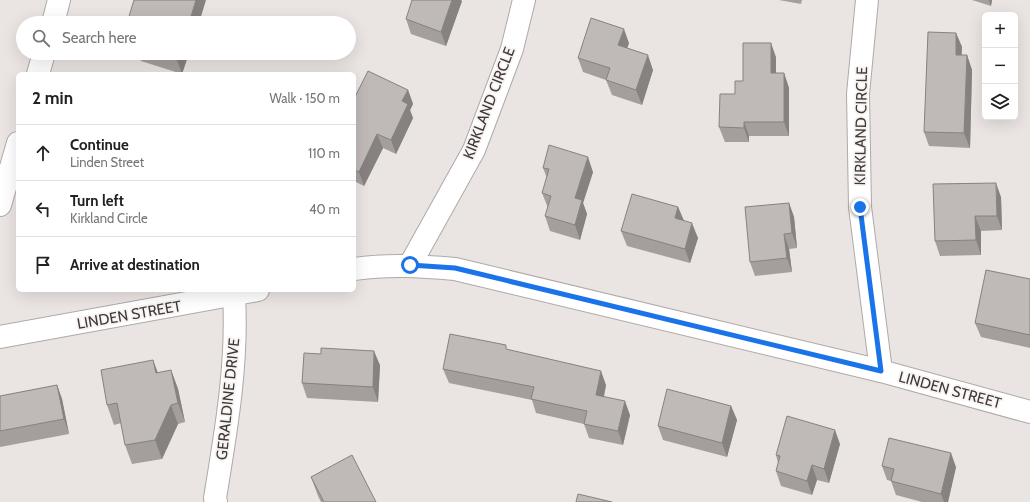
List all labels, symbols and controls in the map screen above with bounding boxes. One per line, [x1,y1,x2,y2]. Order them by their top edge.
map controls [982,12,1018,120]
button: + [982,12,1018,48]
search box [16,16,356,60]
icon: search [30,27,52,49]
text: Search here [62,29,137,47]
street label: KIRKLAND CIRCLE [459,44,519,162]
button: − [982,48,1018,84]
street label: KIRKLAND CIRCLE [851,67,871,185]
button: layers [982,84,1018,120]
text: 2 min [32,88,73,108]
text: Walk · 150 m [269,90,340,106]
text: Continue [70,136,129,154]
icon: ahead [32,142,54,164]
text: 110 m [308,145,340,161]
text: Linden Street [70,154,144,170]
text: Turn left [70,192,124,210]
icon: left [32,198,54,220]
route end [851,198,869,216]
text: 40 m [309,201,340,217]
text: Kirkland Circle [70,210,148,226]
icon: arrive [32,254,54,276]
text: Arrive at destination [70,256,200,274]
route start [401,256,419,274]
street label: LINDEN STREET [76,297,182,333]
street label: GERALDINE DRIVE [213,337,243,461]
street label: LINDEN STREET [897,368,1003,412]

